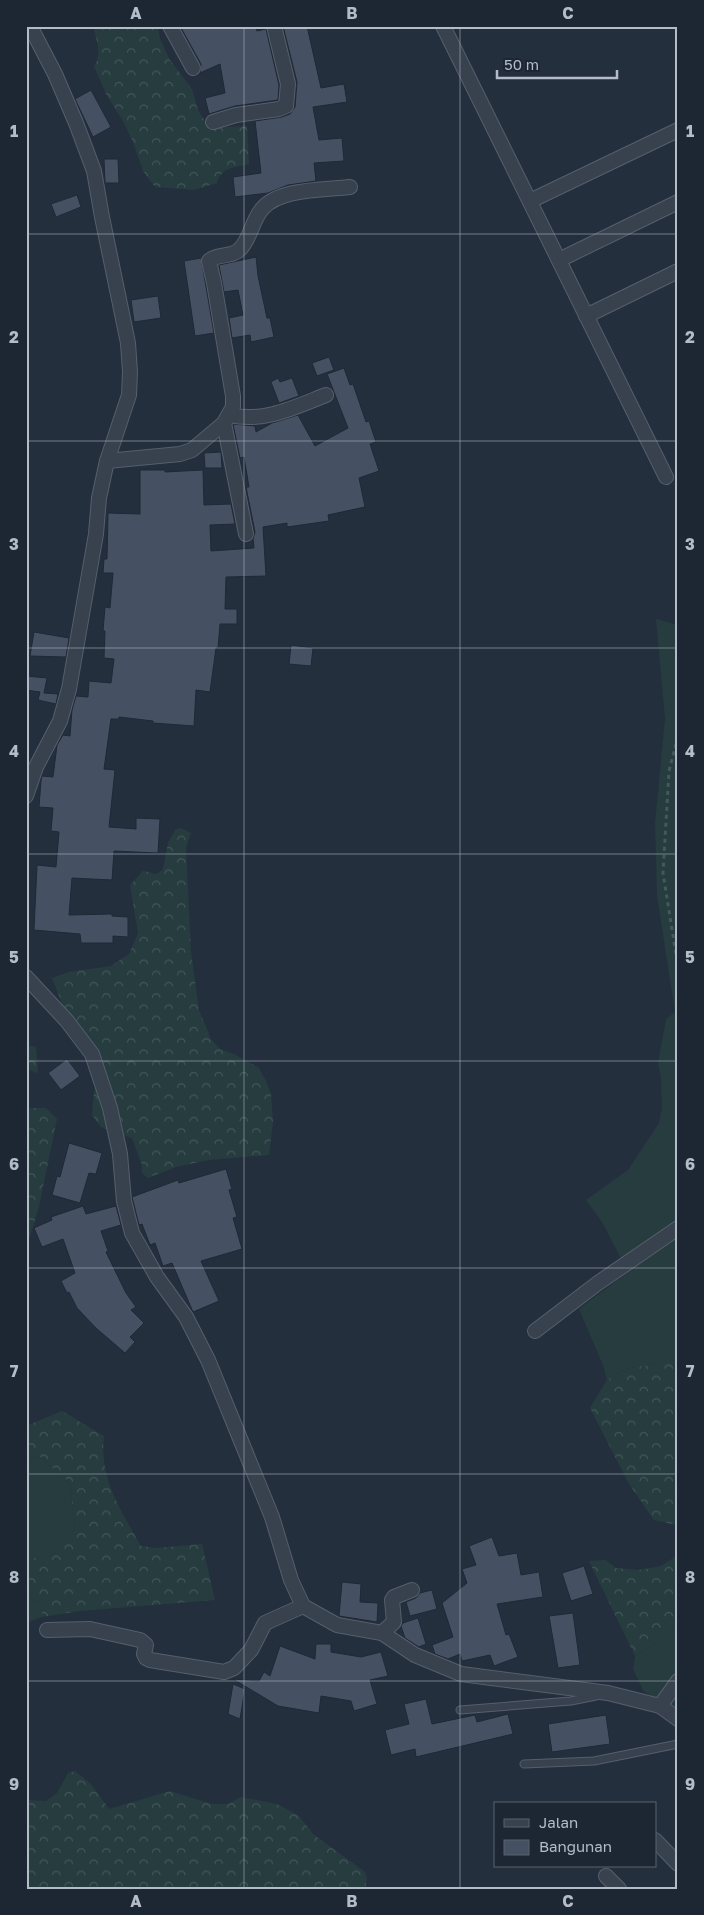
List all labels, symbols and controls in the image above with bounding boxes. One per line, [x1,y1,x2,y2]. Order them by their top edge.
text: A [130,3,142,23]
text: B [346,3,358,23]
text: C [562,3,574,23]
scale bar [497,48,616,80]
text: 50 m [504,55,539,73]
text: 1 [10,121,18,141]
text: 1 [686,121,694,141]
text: 2 [9,327,19,347]
text: 2 [685,327,695,347]
text: 3 [9,534,19,554]
text: 3 [685,534,695,554]
text: 4 [9,741,19,761]
text: 4 [685,741,695,761]
text: 5 [9,947,19,967]
text: 5 [685,947,695,967]
text: 6 [9,1154,19,1174]
text: 6 [685,1154,695,1174]
text: 7 [10,1361,19,1381]
text: 7 [686,1361,695,1381]
text: 8 [9,1567,19,1587]
text: 8 [685,1567,695,1587]
text: 9 [9,1774,19,1794]
text: 9 [685,1774,695,1794]
legend [494,1802,656,1868]
text: Jalan [539,1813,578,1831]
text: Bangunan [539,1837,612,1855]
text: A [130,1891,142,1911]
text: B [346,1891,358,1911]
text: C [562,1891,574,1911]

